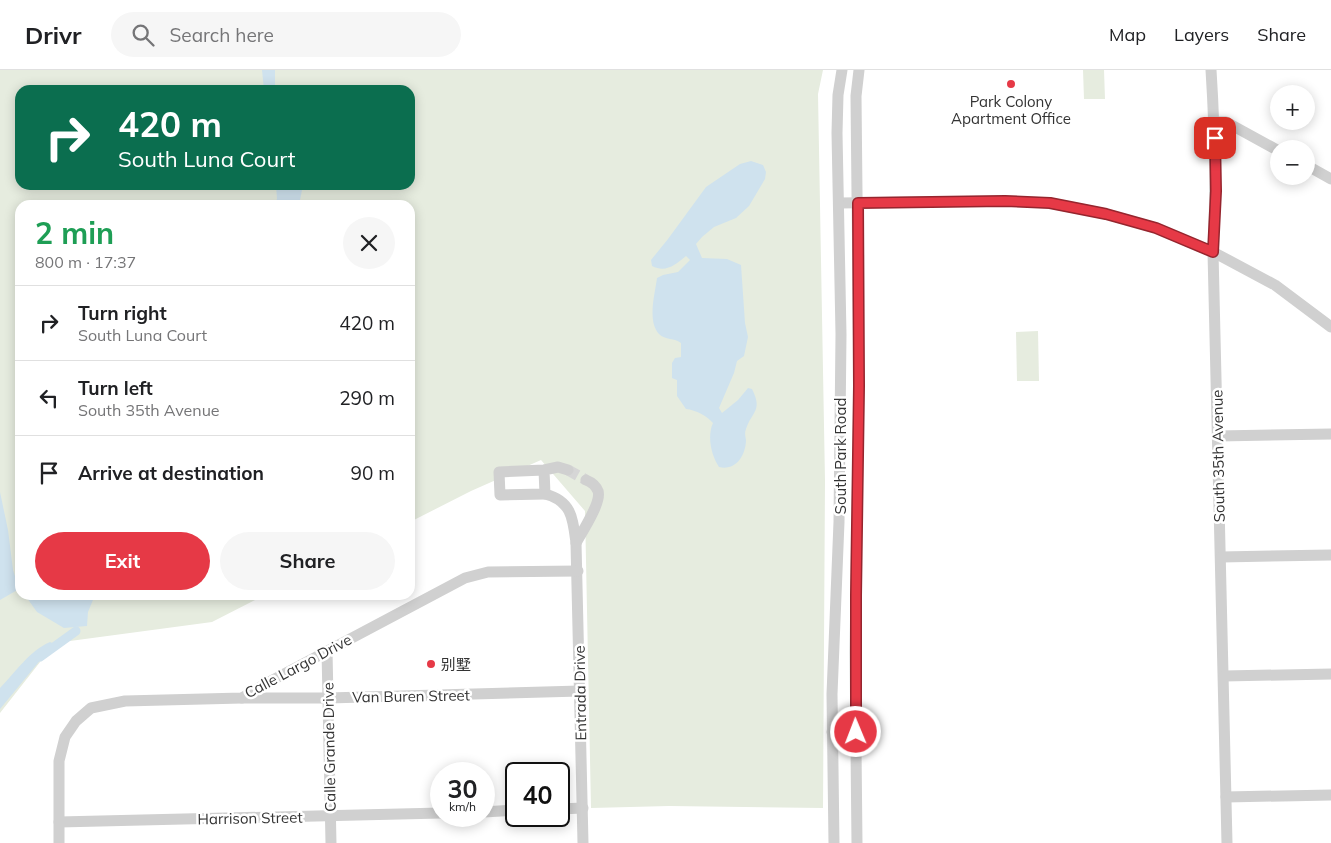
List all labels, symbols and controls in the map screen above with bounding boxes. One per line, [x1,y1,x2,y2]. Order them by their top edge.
search box [111,12,461,57]
text: Drivr [25,20,81,50]
icon: search [129,21,157,49]
text: Search here [169,23,274,47]
text: Map [1109,23,1146,46]
text: Layers [1174,23,1229,46]
text: Share [1257,23,1306,46]
marker: Park Colony Apartment Office [1005,78,1017,90]
map controls [1270,85,1315,185]
button: + [1270,85,1315,130]
place label: Park Colony Apartment Office [951,92,1071,128]
text: 420 m [118,102,222,146]
icon: right [35,105,100,170]
pin [1194,117,1236,159]
icon: arrive [1201,124,1229,152]
button: − [1270,140,1315,185]
text: South Luna Court [118,145,295,173]
text: 2 min [35,214,114,252]
button: close [343,217,395,269]
text: 800 m · 17:37 [35,252,136,272]
text: Turn right [78,301,167,325]
icon: right [35,309,63,337]
text: 420 m [339,311,395,335]
text: South Luna Court [78,325,207,345]
text: Turn left [78,376,153,400]
icon: left [35,384,63,412]
text: 290 m [339,386,395,410]
street label: South 35th Avenue [1207,389,1229,523]
street label: South Park Road [831,398,850,514]
text: South 35th Avenue [78,400,220,420]
icon: arrive [35,459,63,487]
text: Arrive at destination [78,461,264,485]
text: 90 m [351,461,395,485]
button: Exit [35,532,210,590]
button: Share [220,532,395,590]
street label: Calle Largo Drive [241,630,355,702]
street label: Entrada Drive [570,645,590,741]
place label: 别墅 [441,655,471,674]
marker: 别墅 [425,658,437,670]
street label: Calle Grande Drive [318,682,340,812]
street label: Van Buren Street [352,685,470,707]
position arrow [829,705,881,757]
speed limit sign: 40 [505,762,570,827]
text: 30 [447,773,478,804]
text: km/h [449,799,476,814]
street label: Harrison Street [197,808,303,828]

